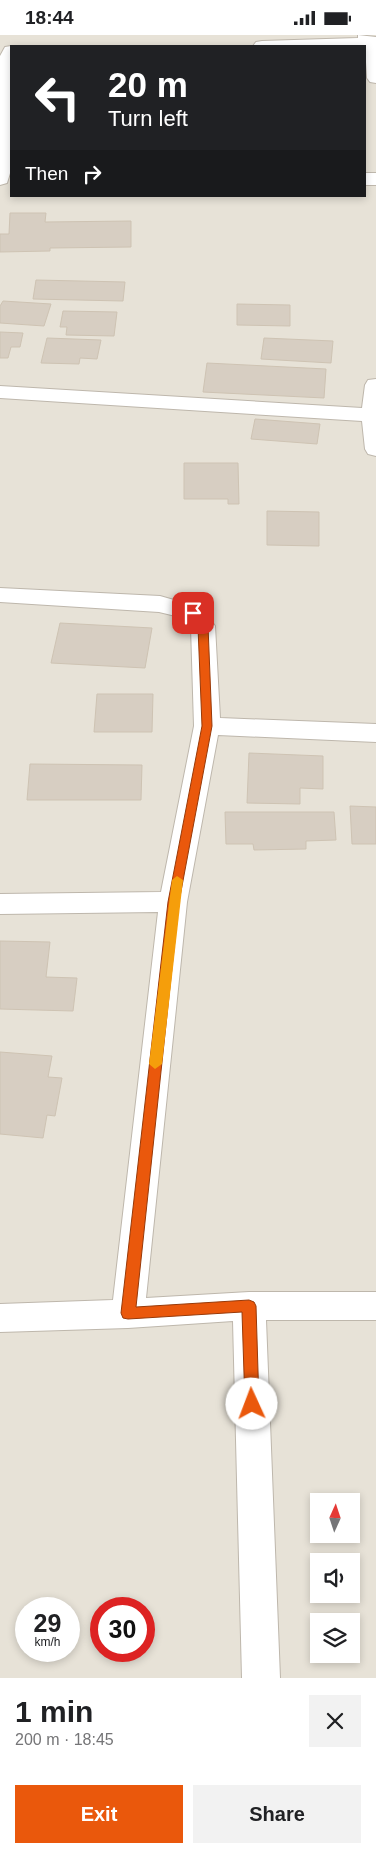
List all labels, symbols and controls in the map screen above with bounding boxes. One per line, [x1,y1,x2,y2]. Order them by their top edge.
text: 18:44 [25,7,74,28]
icon: left [25,65,90,130]
text: 20 m [108,65,188,104]
text: Turn left [108,106,188,131]
icon: right [78,160,106,188]
text: Then [25,163,68,184]
pin [172,592,214,634]
icon: arrive [179,599,207,627]
position arrow [225,1377,277,1429]
north arrow [310,1493,360,1543]
map controls [310,1493,360,1663]
button: sound [310,1553,360,1603]
speed limit sign: 30 [90,1597,155,1662]
text: 29 [34,1609,61,1637]
button: layers [310,1613,360,1663]
text: km/h [34,1635,61,1649]
text: 1 min [15,1695,93,1728]
button: close [309,1695,361,1747]
text: 200 m · 18:45 [15,1731,114,1748]
button: Exit [15,1785,183,1843]
button: Share [193,1785,361,1843]

